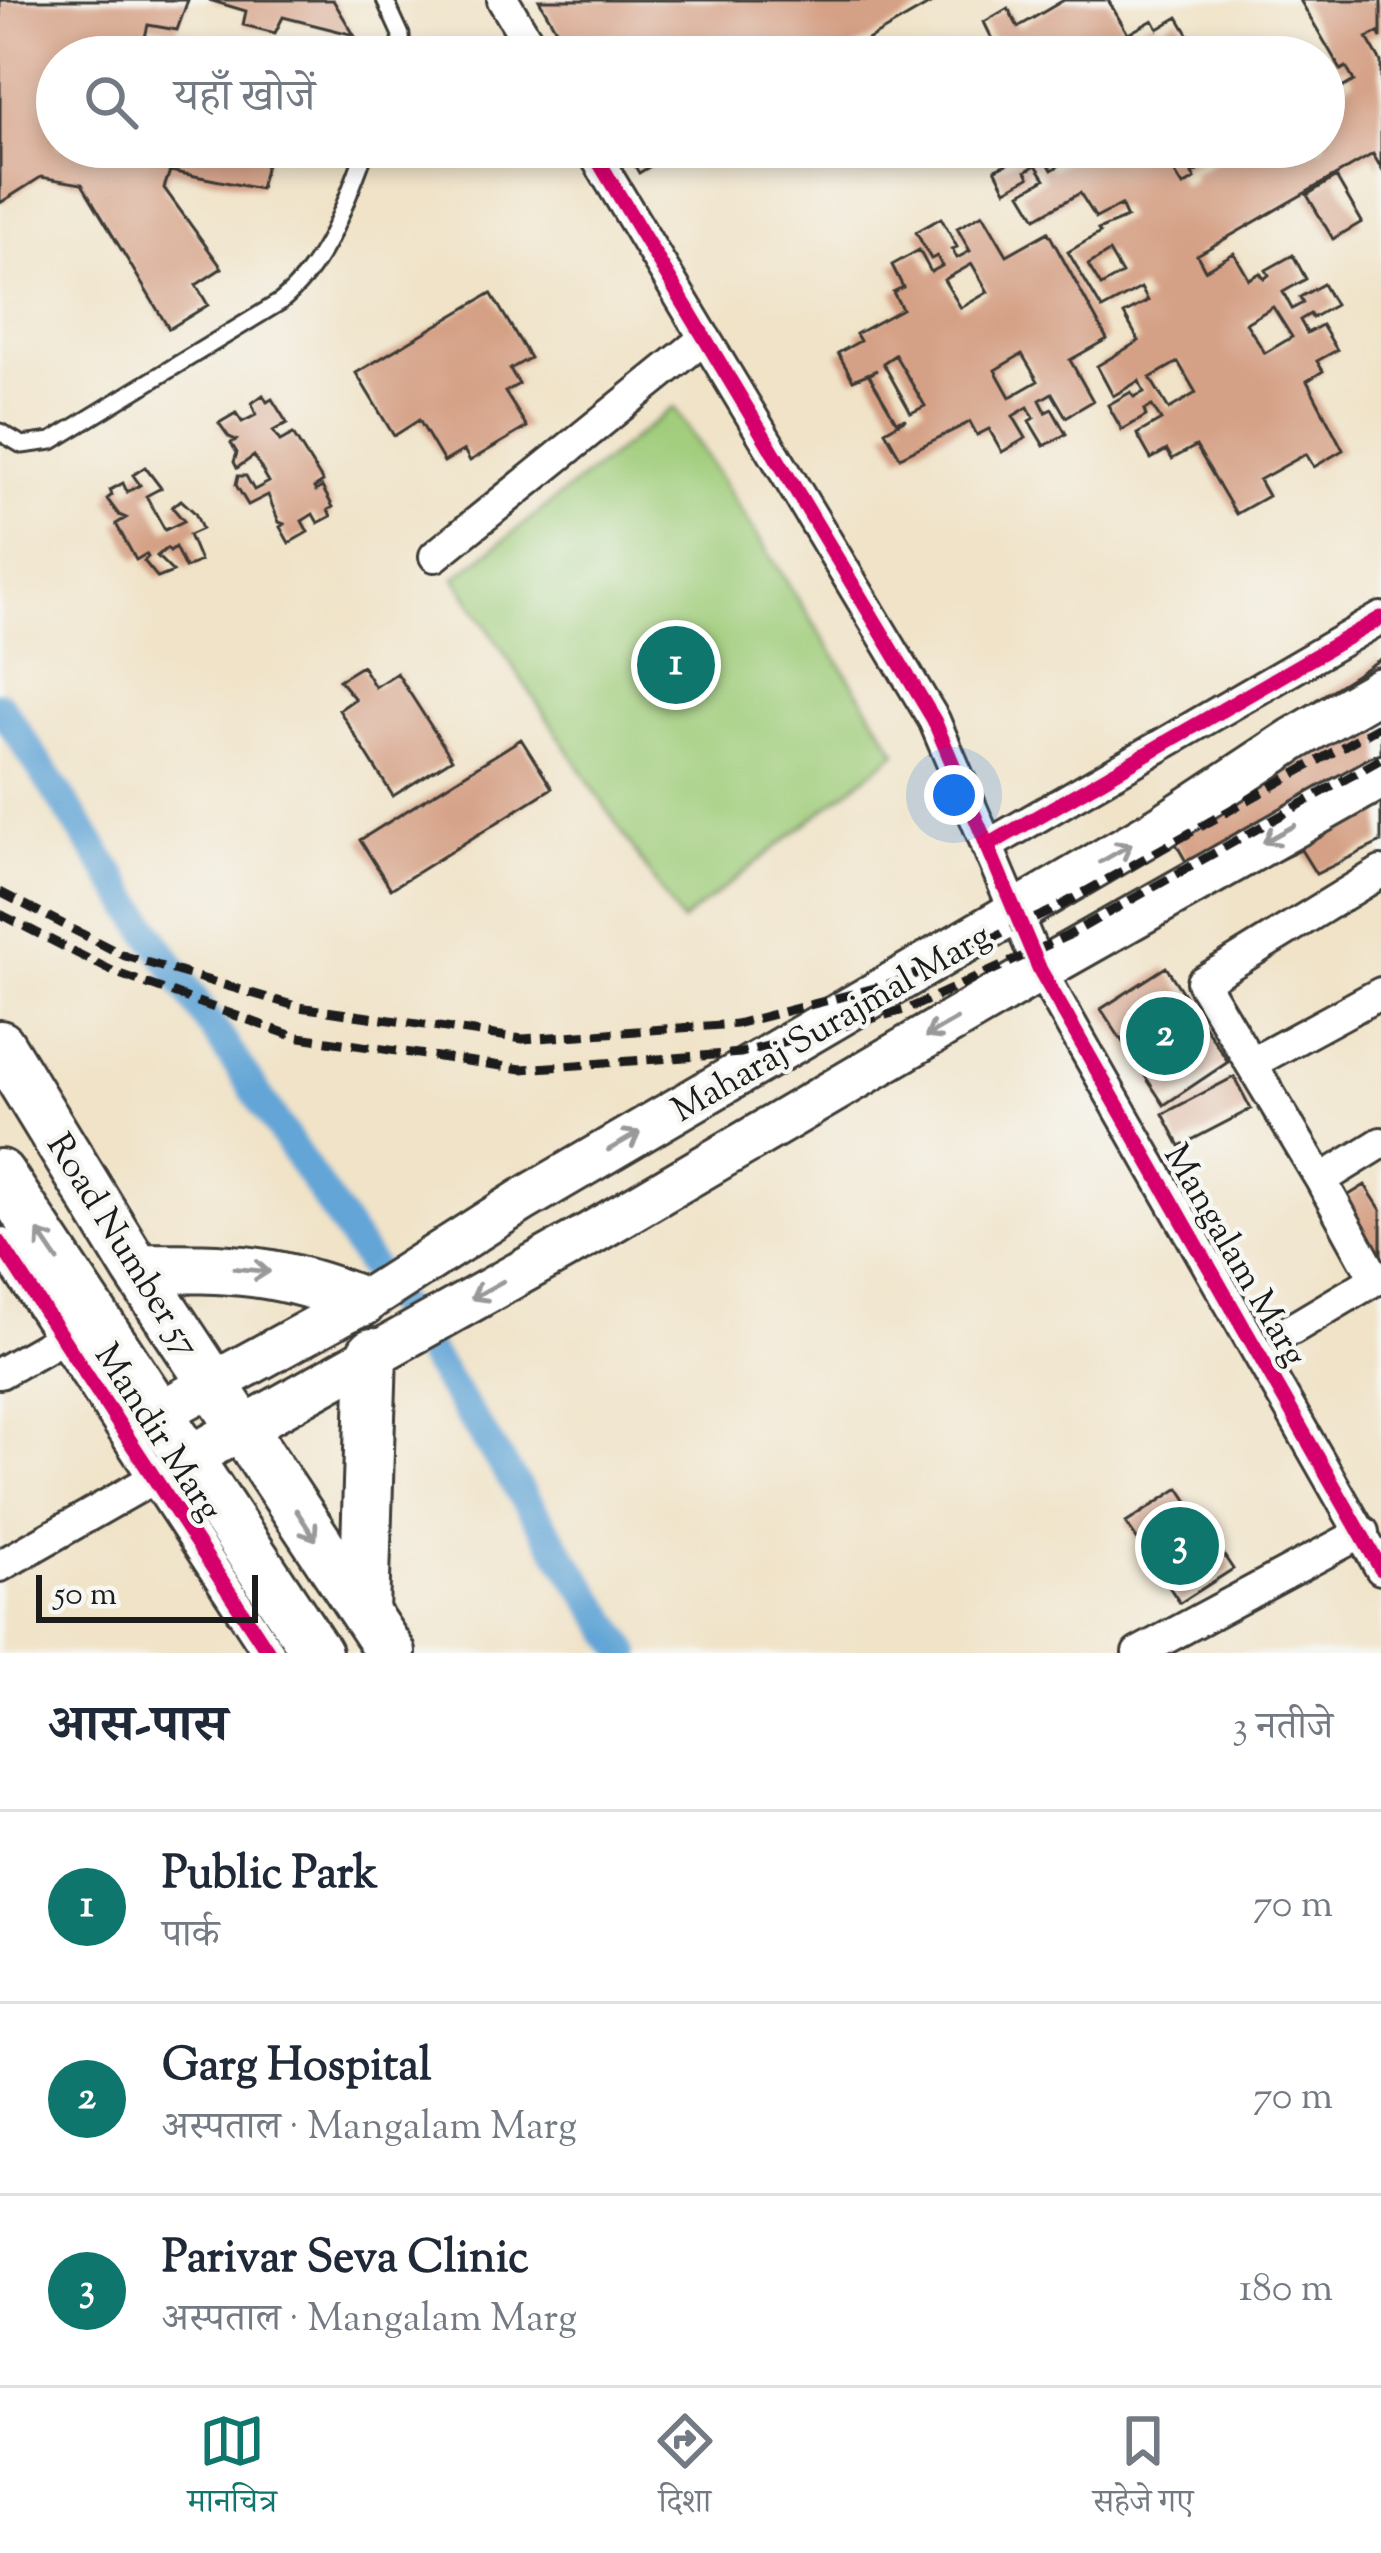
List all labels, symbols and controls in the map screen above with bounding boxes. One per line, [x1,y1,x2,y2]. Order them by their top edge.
search box [36,36,1345,168]
text: यहाँ खोजें [174,67,315,132]
icon: search [78,69,144,135]
pin: 1 [637,620,715,710]
your location [924,765,984,825]
one-way arrow [1262,823,1297,846]
one-way arrow [1098,841,1133,865]
street label: Maharaj Surajmal Marg [663,912,1001,1137]
pin: 2 [1126,991,1204,1081]
one-way arrow [924,1016,959,1040]
street label: Road Number 57 [32,1124,211,1368]
one-way arrow [606,1129,641,1153]
street label: Mangalam Marg [1149,1135,1318,1377]
one-way arrow [36,1229,61,1263]
one-way arrow [232,1259,271,1282]
one-way arrow [470,1279,505,1302]
street label: Mandir Marg [80,1334,234,1532]
pin: 3 [1141,1501,1219,1591]
one-way arrow [294,1508,319,1542]
scale bar [36,1569,258,1622]
text: 50 m [54,1572,117,1620]
text: आस-पास [48,1691,228,1764]
text: 3 नतीजे [1232,1701,1333,1757]
text: Public Park [162,1844,378,1909]
text: 1 [80,1879,94,1935]
text: 70 m [1253,1879,1333,1935]
text: पार्क [162,1909,219,1965]
text: Garg Hospital [162,2036,431,2101]
text: 2 [78,2071,96,2127]
text: 70 m [1253,2071,1333,2127]
text: अस्पताल · Mangalam Marg [162,2101,577,2157]
text: Parivar Seva Clinic [162,2228,529,2293]
text: 3 [79,2263,95,2319]
text: 180 m [1239,2263,1333,2319]
text: अस्पताल · Mangalam Marg [162,2293,577,2349]
tab: मानचित्र [187,2408,277,2533]
tab: दिशा [652,2408,718,2533]
tab: सहेजे गए [1093,2408,1194,2533]

